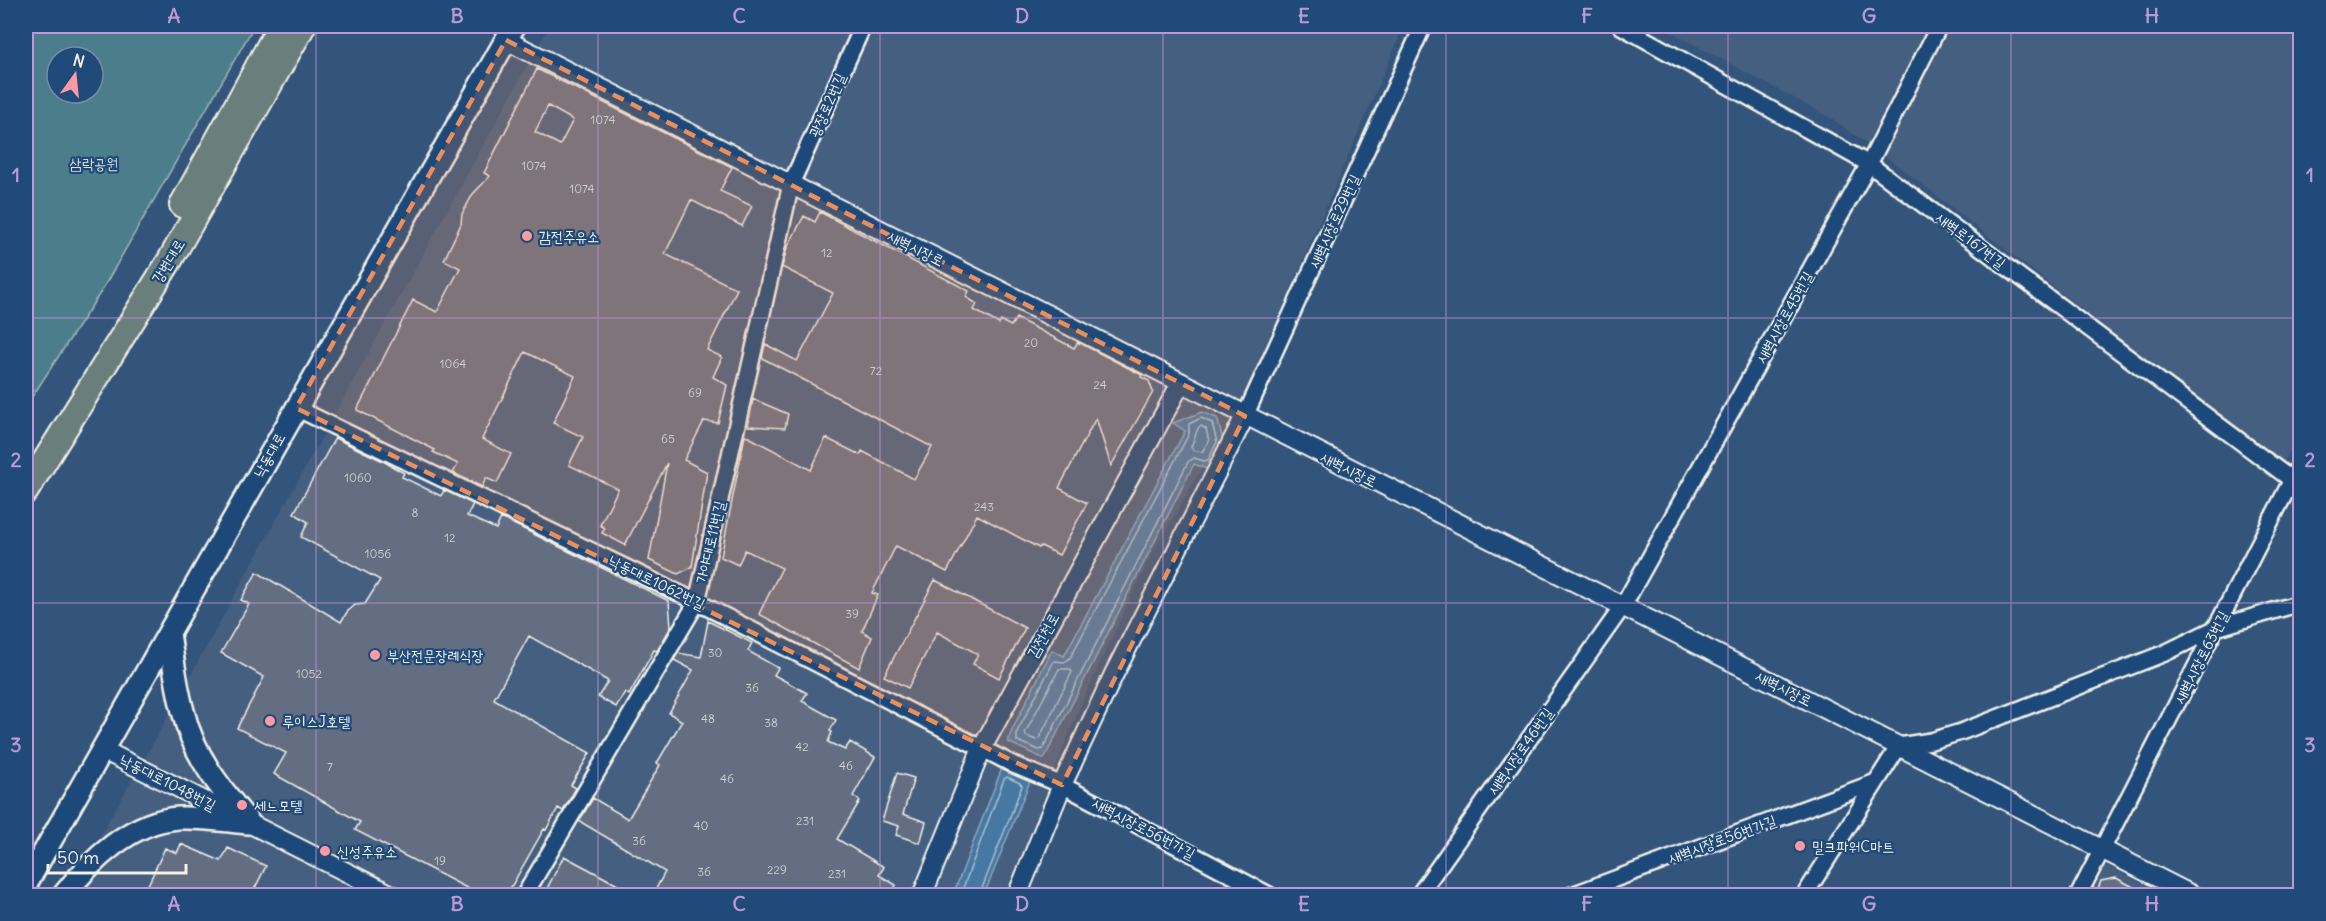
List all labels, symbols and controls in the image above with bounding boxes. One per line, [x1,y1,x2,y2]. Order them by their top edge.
text: A [168,3,181,28]
text: B [450,3,464,28]
text: C [732,3,746,28]
text: D [1015,3,1029,28]
text: E [1298,3,1310,28]
text: F [1581,3,1593,28]
text: G [1862,3,1876,28]
text: H [2145,3,2159,28]
north arrow [45,45,105,105]
text: N [71,49,87,72]
street label: 광장로2번길 [804,70,850,140]
house number: 1074 [590,112,616,127]
park label: 삼락공원 [70,154,118,173]
house number: 1074 [521,158,547,173]
text: 1 [12,162,20,187]
text: 1 [2306,162,2314,187]
street label: 새벽시장로29번길 [1304,171,1364,271]
house number: 1074 [569,181,595,196]
street label: 새벽로167번길 [1932,208,2010,272]
street label: 새벽시장로 [885,226,947,270]
place label: 감전주유소 [539,227,599,246]
marker: 감전주유소 [520,229,534,243]
street label: 강변대로 [147,235,189,287]
house number: 12 [821,245,833,260]
street label: 새벽시장로45번길 [1751,268,1817,366]
house number: 20 [1024,335,1038,350]
house number: 1064 [440,356,466,371]
house number: 72 [870,363,883,378]
house number: 24 [1093,377,1107,392]
house number: 69 [688,385,702,400]
street label: 낙동대로 [249,429,289,481]
house number: 65 [661,431,675,446]
text: 2 [11,447,22,472]
street label: 새벽시장로 [1318,447,1380,491]
text: 2 [2305,447,2316,472]
house number: 1060 [344,470,372,485]
street label: 가야대로11번길 [691,499,729,585]
house number: 243 [974,499,994,514]
house number: 8 [412,505,419,520]
house number: 12 [444,530,456,545]
house number: 1056 [365,546,391,561]
street label: 낙동대로1062번길 [606,550,708,614]
house number: 39 [845,606,859,621]
street label: 새벽시장로63번길 [2169,607,2233,707]
street label: 감전천로 [1023,609,1063,661]
house number: 30 [708,645,722,660]
place label: 부산전문장례식장 [387,646,484,665]
marker: 부산전문장례식장 [368,648,382,662]
house number: 1052 [296,666,322,681]
street label: 새벽시장로 [1753,666,1815,710]
house number: 36 [745,680,759,695]
street label: 새벽시장로46번길 [1483,704,1557,798]
house number: 48 [701,711,715,726]
place label: 루이스J호텔 [282,712,350,731]
marker: 루이스J호텔 [263,714,277,728]
house number: 38 [764,715,778,730]
text: 3 [10,732,22,757]
text: 3 [2304,732,2316,757]
house number: 42 [795,739,809,754]
street label: 낙동대로1048번길 [117,750,219,814]
house number: 46 [839,758,853,773]
house number: 7 [327,759,333,774]
house number: 46 [720,771,734,786]
street label: 새벽시장로56번가길 [1089,793,1199,863]
place label: 세느모텔 [254,796,302,815]
marker: 세느모텔 [235,798,249,812]
street label: 새벽시장로56번가길 [1665,811,1779,867]
house number: 231 [796,813,814,828]
house number: 40 [694,818,709,833]
house number: 36 [632,833,646,848]
scale bar [48,837,186,875]
place label: 밀크파워C마트 [1812,837,1894,856]
marker: 밀크파워C마트 [1793,839,1807,853]
place label: 신성주유소 [337,842,397,861]
marker: 신성주유소 [318,844,332,858]
text: 50 m [57,846,99,869]
house number: 19 [434,853,446,868]
house number: 229 [767,862,787,877]
house number: 36 [697,864,711,879]
house number: 231 [828,866,846,881]
text: A [168,891,181,916]
text: B [450,891,464,916]
text: C [732,891,746,916]
text: D [1015,891,1029,916]
text: E [1298,891,1310,916]
text: F [1581,891,1593,916]
text: G [1862,891,1876,916]
text: H [2145,891,2159,916]

